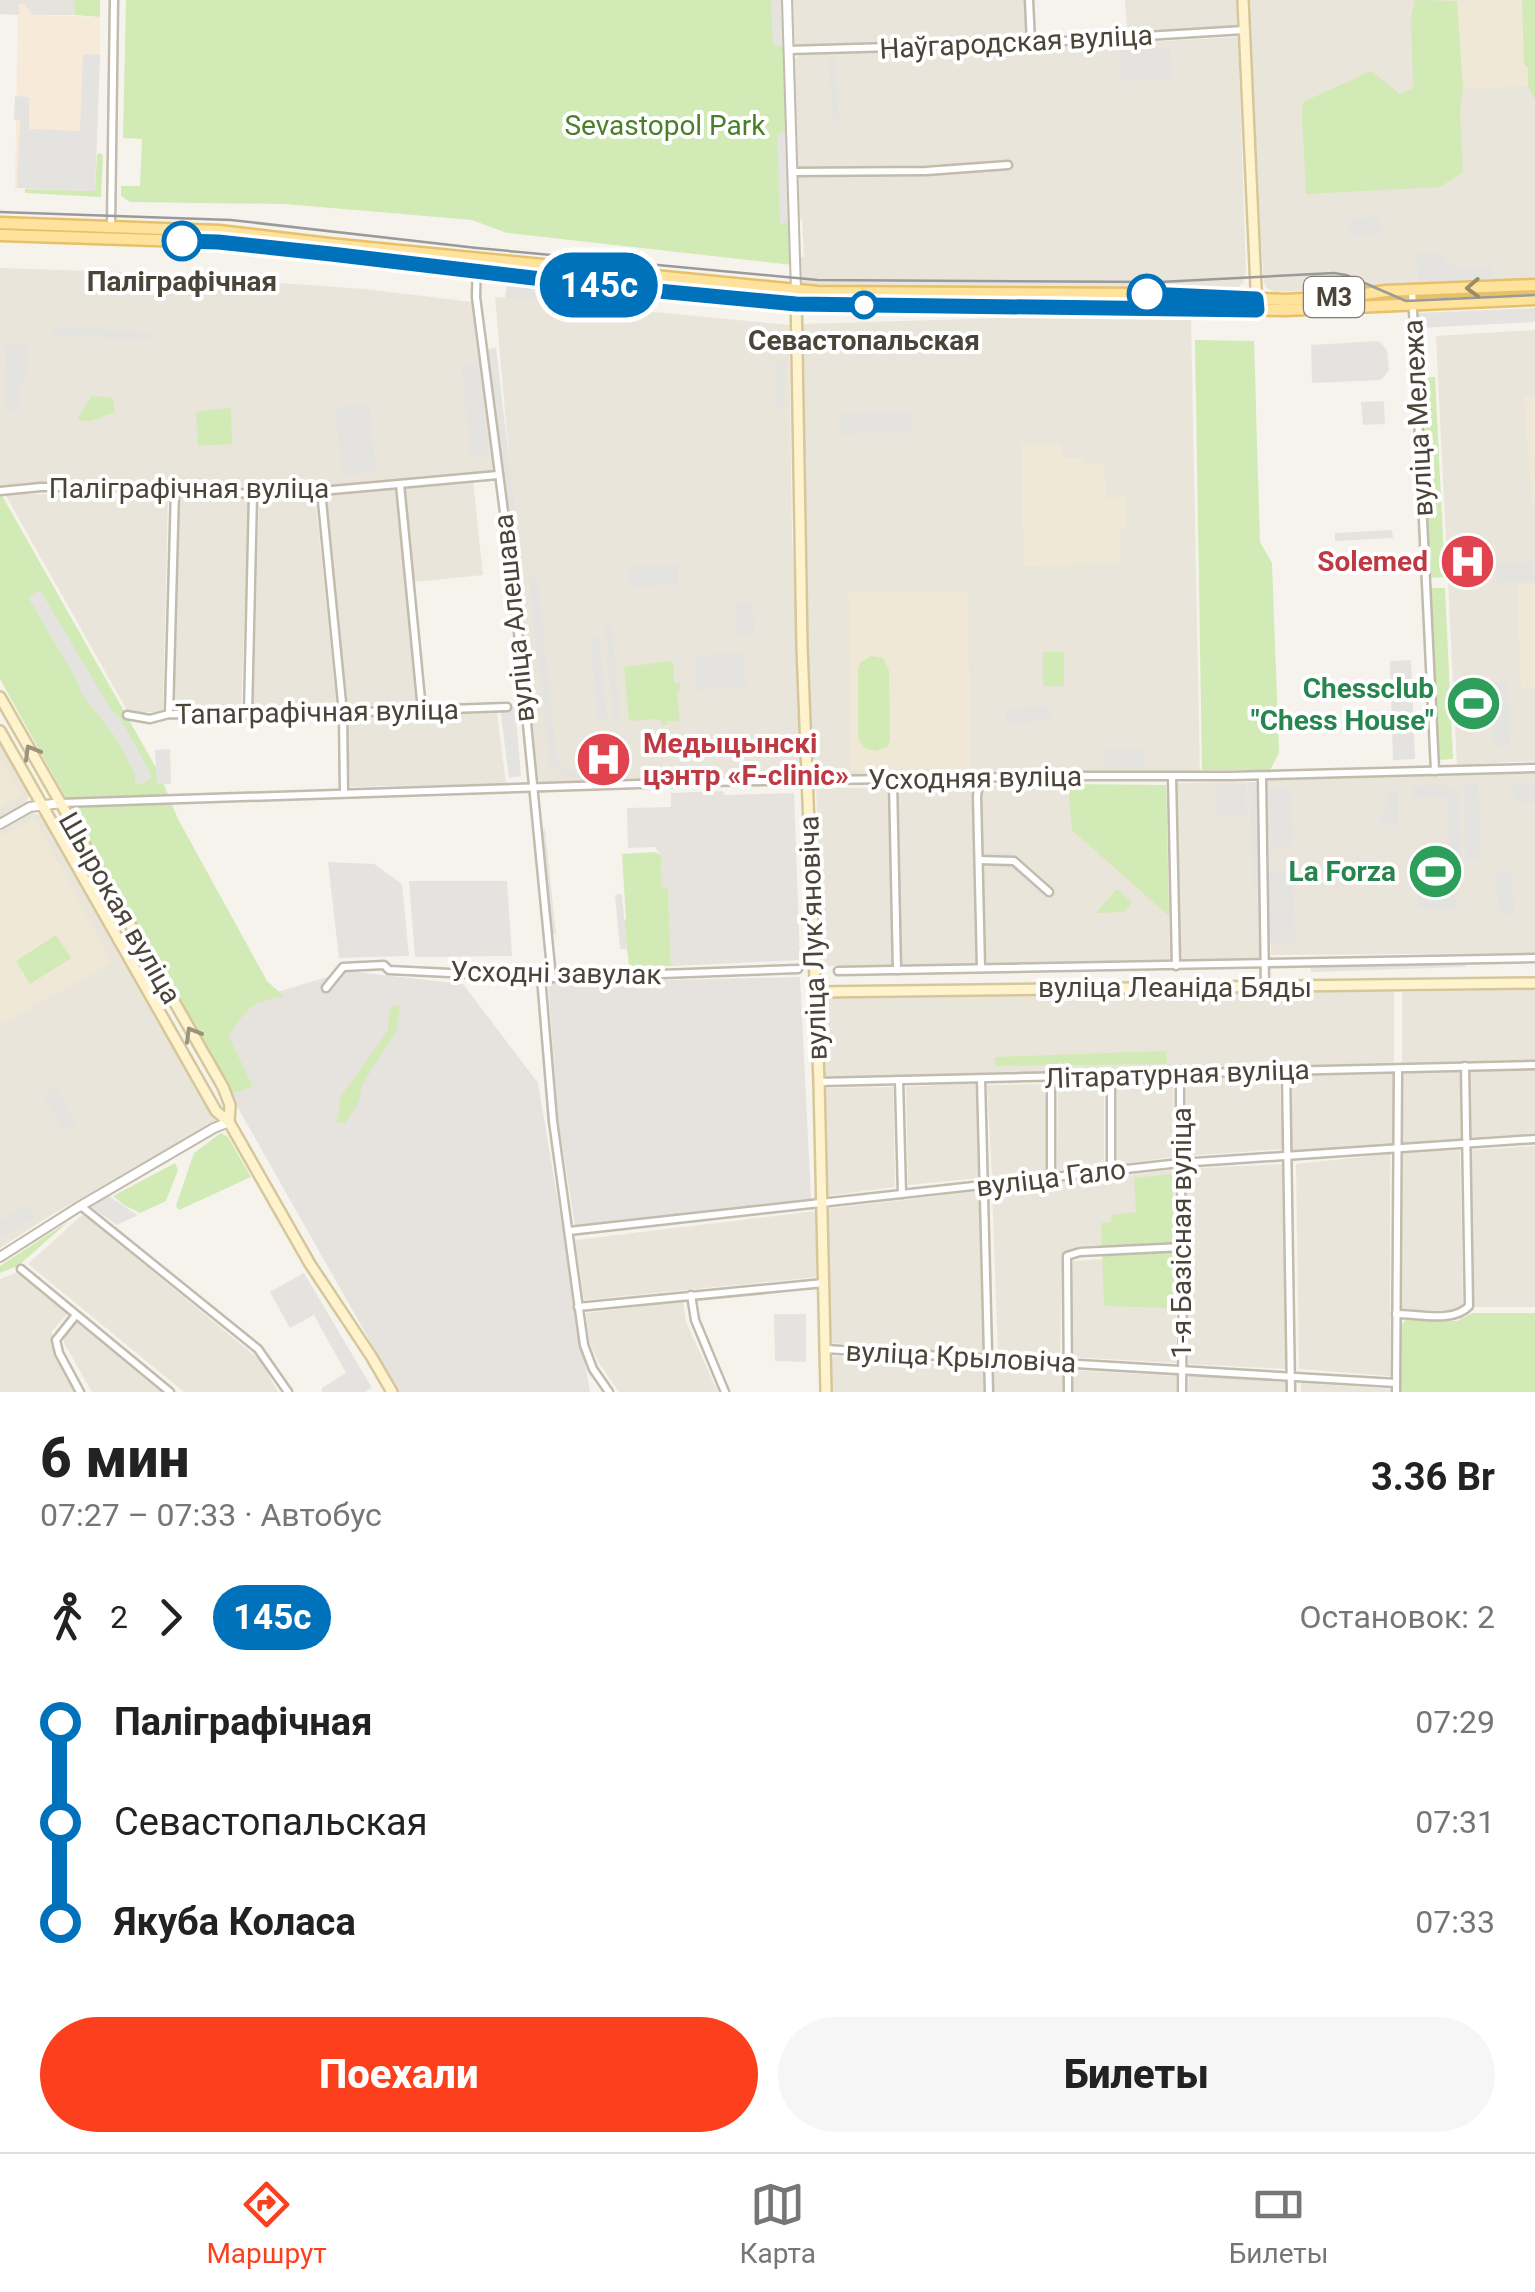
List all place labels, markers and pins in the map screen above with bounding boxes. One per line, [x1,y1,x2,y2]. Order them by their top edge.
marker: Паліграфічная [163,222,201,260]
place label: Паліграфічная [87,265,277,298]
unlabelled marker [1128,275,1166,313]
marker: Севастопальская [851,292,877,318]
place label: Севастопальская [748,324,980,357]
hospital icon: Solemed [1437,531,1497,591]
place label: Solemed [1317,545,1428,578]
place label: Chessclub "Chess House" [1251,672,1434,737]
sports icon: Chessclub "Chess House" [1443,674,1503,734]
place label: Медыцынскі цэнтр «F-clinic» [643,727,849,792]
hospital icon: Медыцынскі цэнтр «F-clinic» [574,729,634,789]
sports icon: La Forza [1405,841,1465,901]
place label: La Forza [1289,855,1396,888]

